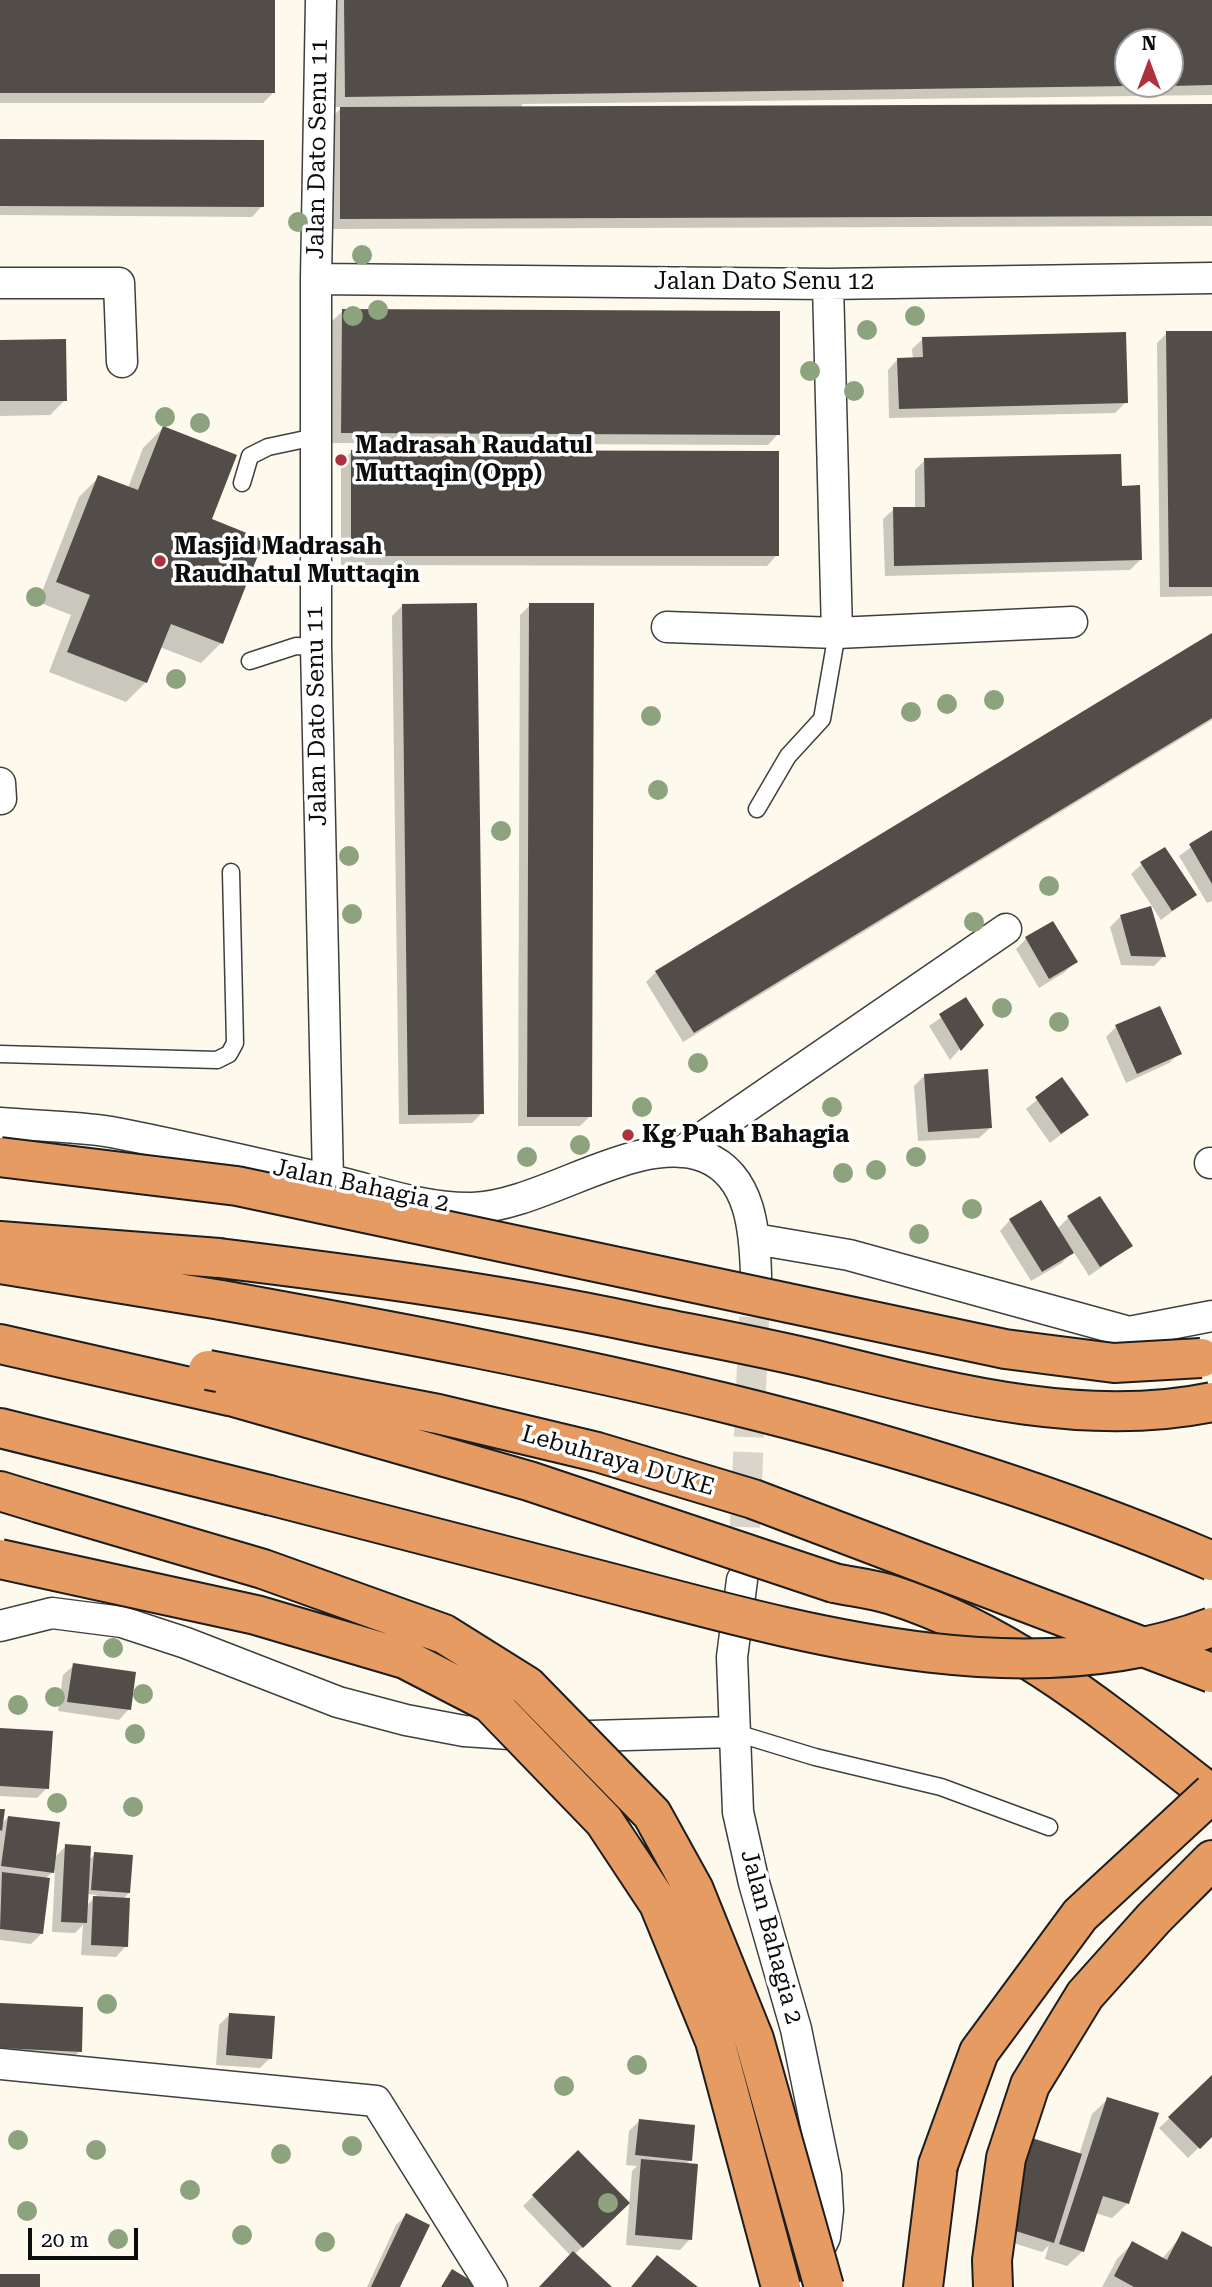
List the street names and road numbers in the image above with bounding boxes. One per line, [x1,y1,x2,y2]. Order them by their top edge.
street label: Jalan Dato Senu 11 [302,39,334,259]
street label: Jalan Dato Senu 12 [654,268,874,296]
street label: Jalan Dato Senu 11 [301,606,333,826]
street label: Jalan Bahagia 2 [270,1153,452,1219]
street label: Lebuhraya DUKE [518,1420,718,1502]
street label: Jalan Bahagia 2 [734,1847,808,2027]

